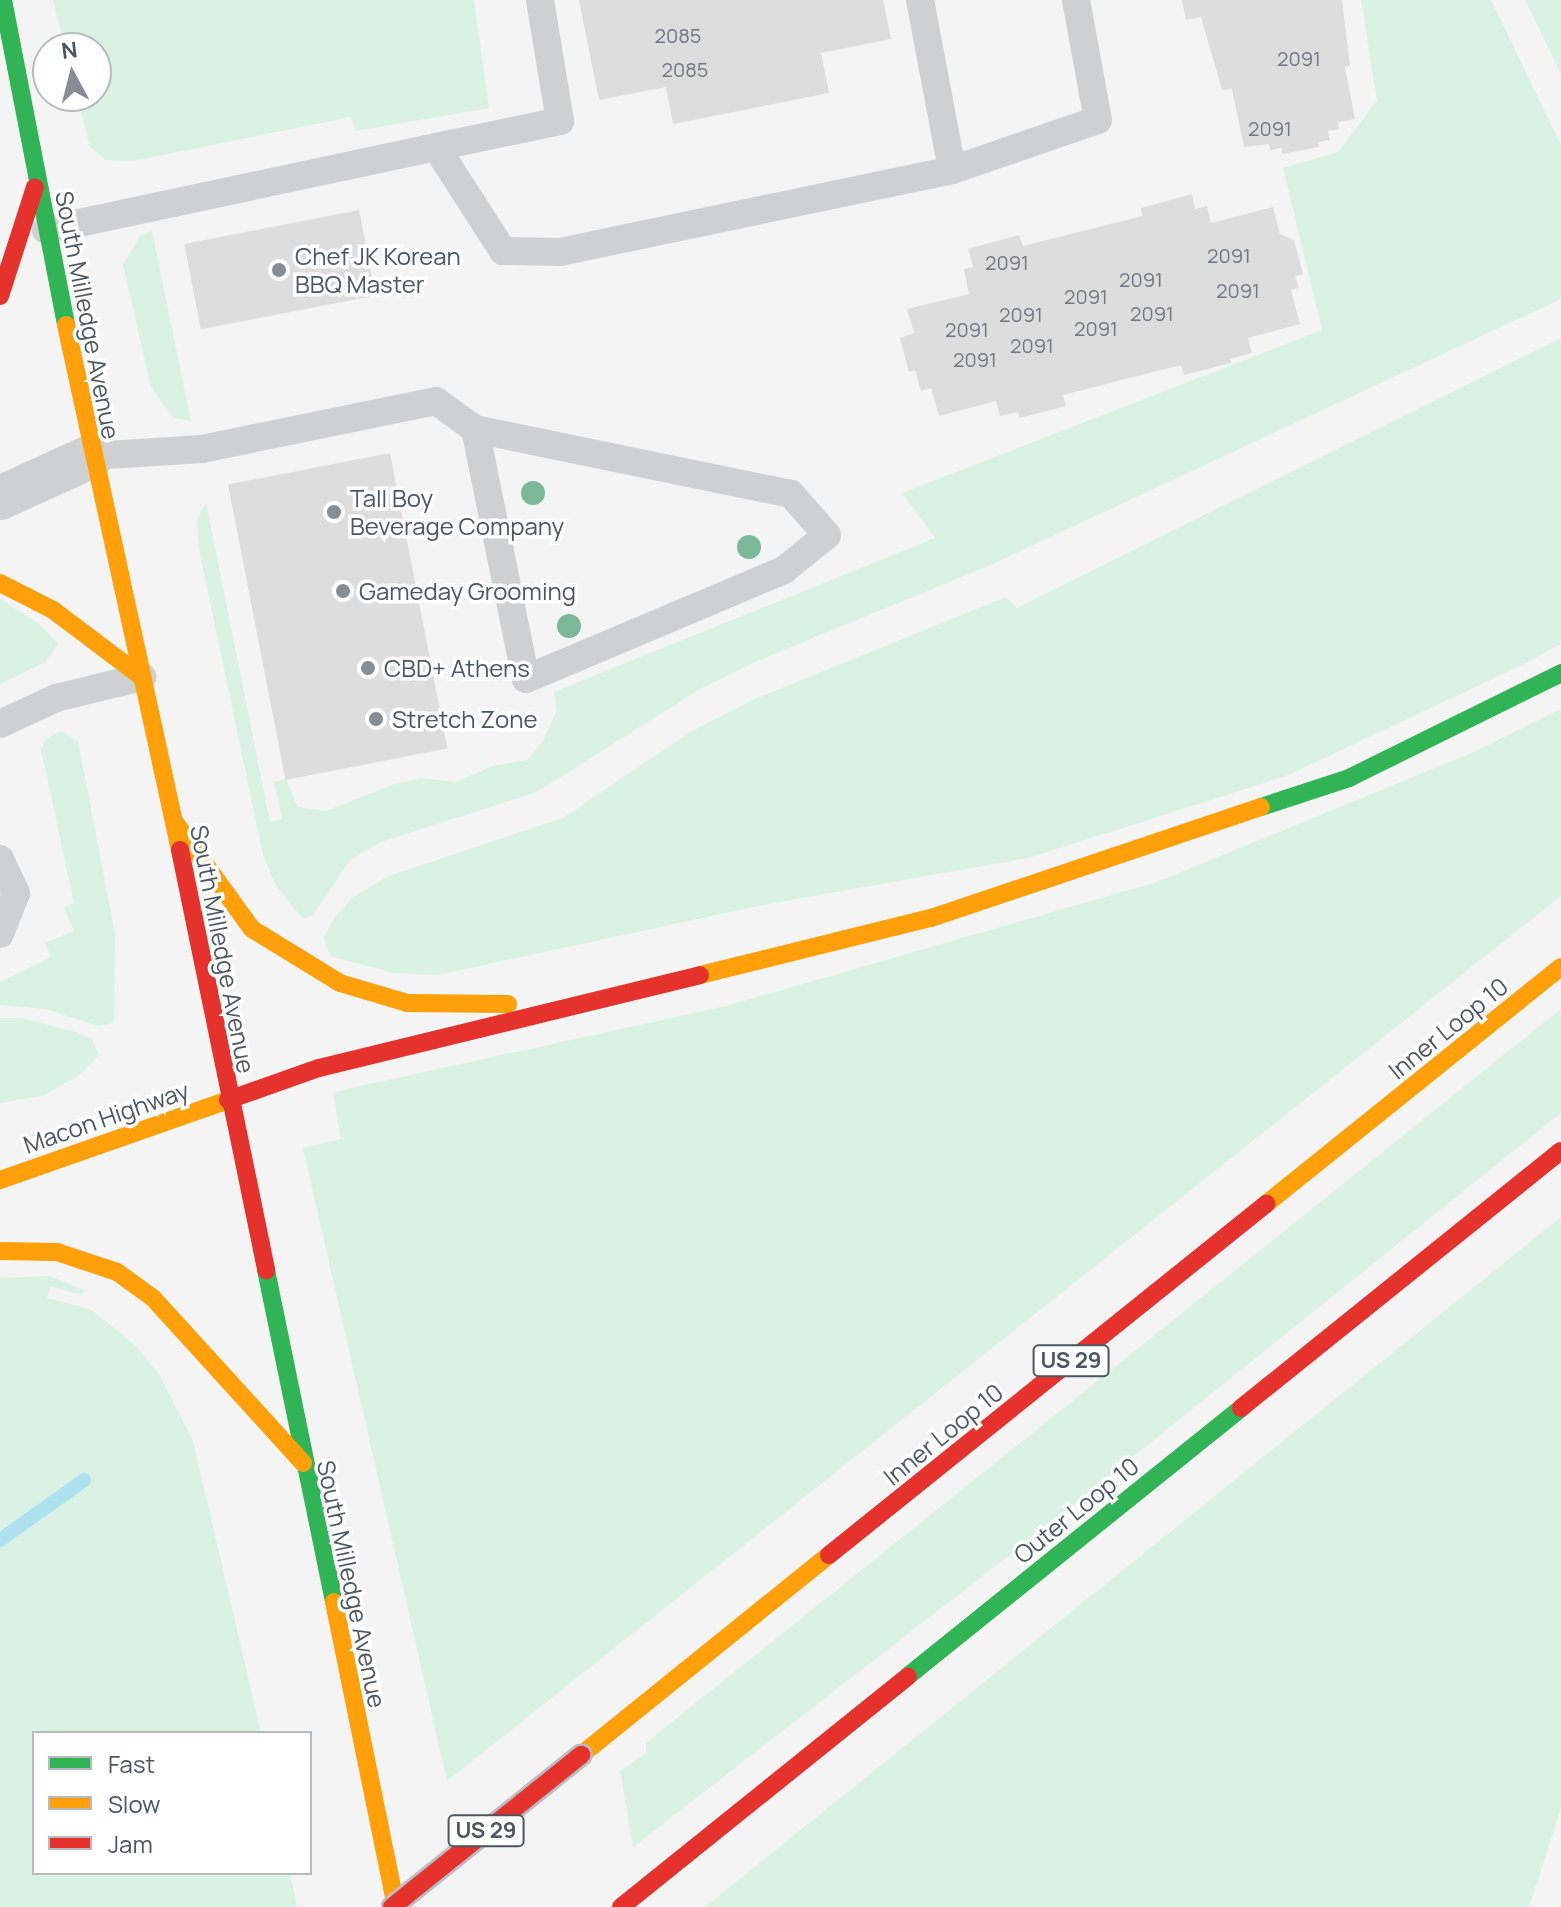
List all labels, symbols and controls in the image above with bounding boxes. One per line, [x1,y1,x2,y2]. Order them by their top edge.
house number: 2085 [655,23,701,47]
north arrow [32,32,112,112]
text: N [60,34,79,66]
house number: 2091 [1277,46,1321,70]
house number: 2085 [662,57,708,81]
house number: 2091 [1248,116,1292,140]
street label: South Milledge Avenue [50,188,126,442]
place label: Chef JK Korean BBQ Master [295,242,461,298]
house number: 2091 [1207,243,1251,267]
house number: 2091 [985,250,1029,274]
marker: Chef JK Korean BBQ Master [270,261,288,279]
house number: 2091 [1119,267,1163,291]
house number: 2091 [1216,278,1260,302]
house number: 2091 [1064,284,1108,308]
house number: 2091 [1130,301,1174,325]
house number: 2091 [999,302,1043,326]
house number: 2091 [1074,316,1118,340]
house number: 2091 [945,317,989,341]
house number: 2091 [1010,333,1054,357]
house number: 2091 [953,347,997,371]
place label: Tall Boy Beverage Company [350,484,564,540]
marker: Tall Boy Beverage Company [325,503,343,521]
place label: Gameday Grooming [359,577,576,605]
marker: Gameday Grooming [334,582,352,600]
place label: CBD+ Athens [384,654,530,682]
marker: CBD+ Athens [359,659,377,677]
place label: Stretch Zone [392,705,537,733]
marker: Stretch Zone [367,710,385,728]
street label: South Milledge Avenue [185,822,261,1076]
street label: Inner Loop 10 [1383,971,1513,1085]
street label: Macon Highway [19,1075,193,1159]
road number: US 29 [1031,1343,1111,1379]
street label: Inner Loop 10 [878,1377,1008,1491]
street label: Outer Loop 10 [1008,1451,1144,1569]
street label: South Milledge Avenue [312,1458,392,1710]
legend [32,1731,312,1875]
text: Fast [108,1747,155,1780]
text: Slow [108,1787,161,1820]
road number: US 29 [446,1813,526,1849]
text: Jam [108,1827,153,1860]

